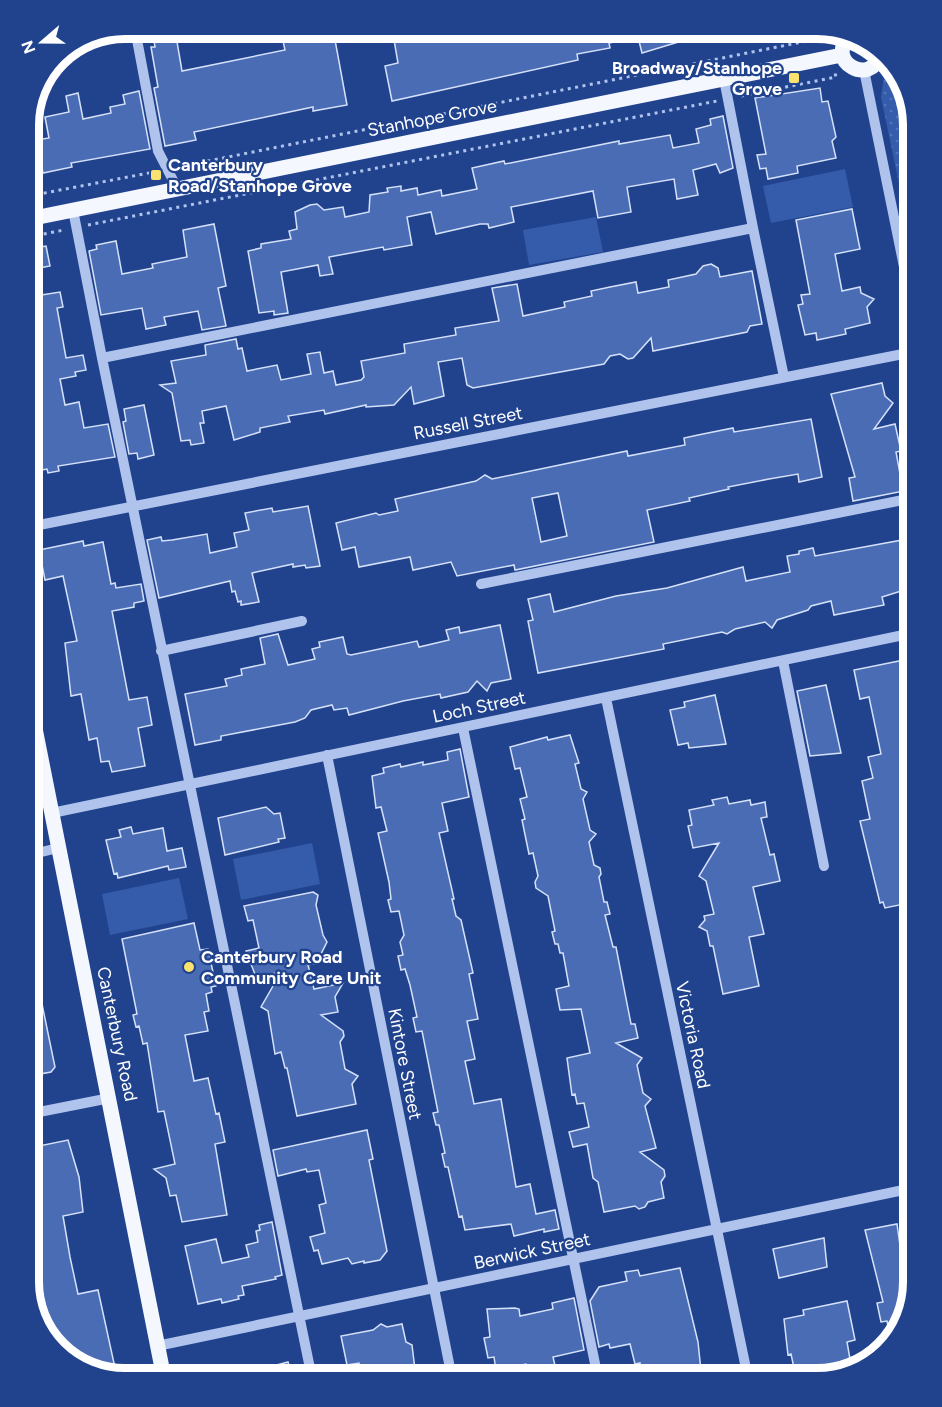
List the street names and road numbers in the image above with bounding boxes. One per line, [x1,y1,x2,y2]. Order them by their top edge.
street label: Stanhope Grove [365,95,499,141]
street label: Russell Street [412,402,525,444]
street label: Loch Street [431,686,528,728]
street label: Canterbury Road [92,965,142,1103]
street label: Victoria Road [671,979,715,1091]
street label: Kintore Street [383,1006,427,1122]
street label: Berwick Street [472,1228,592,1274]

